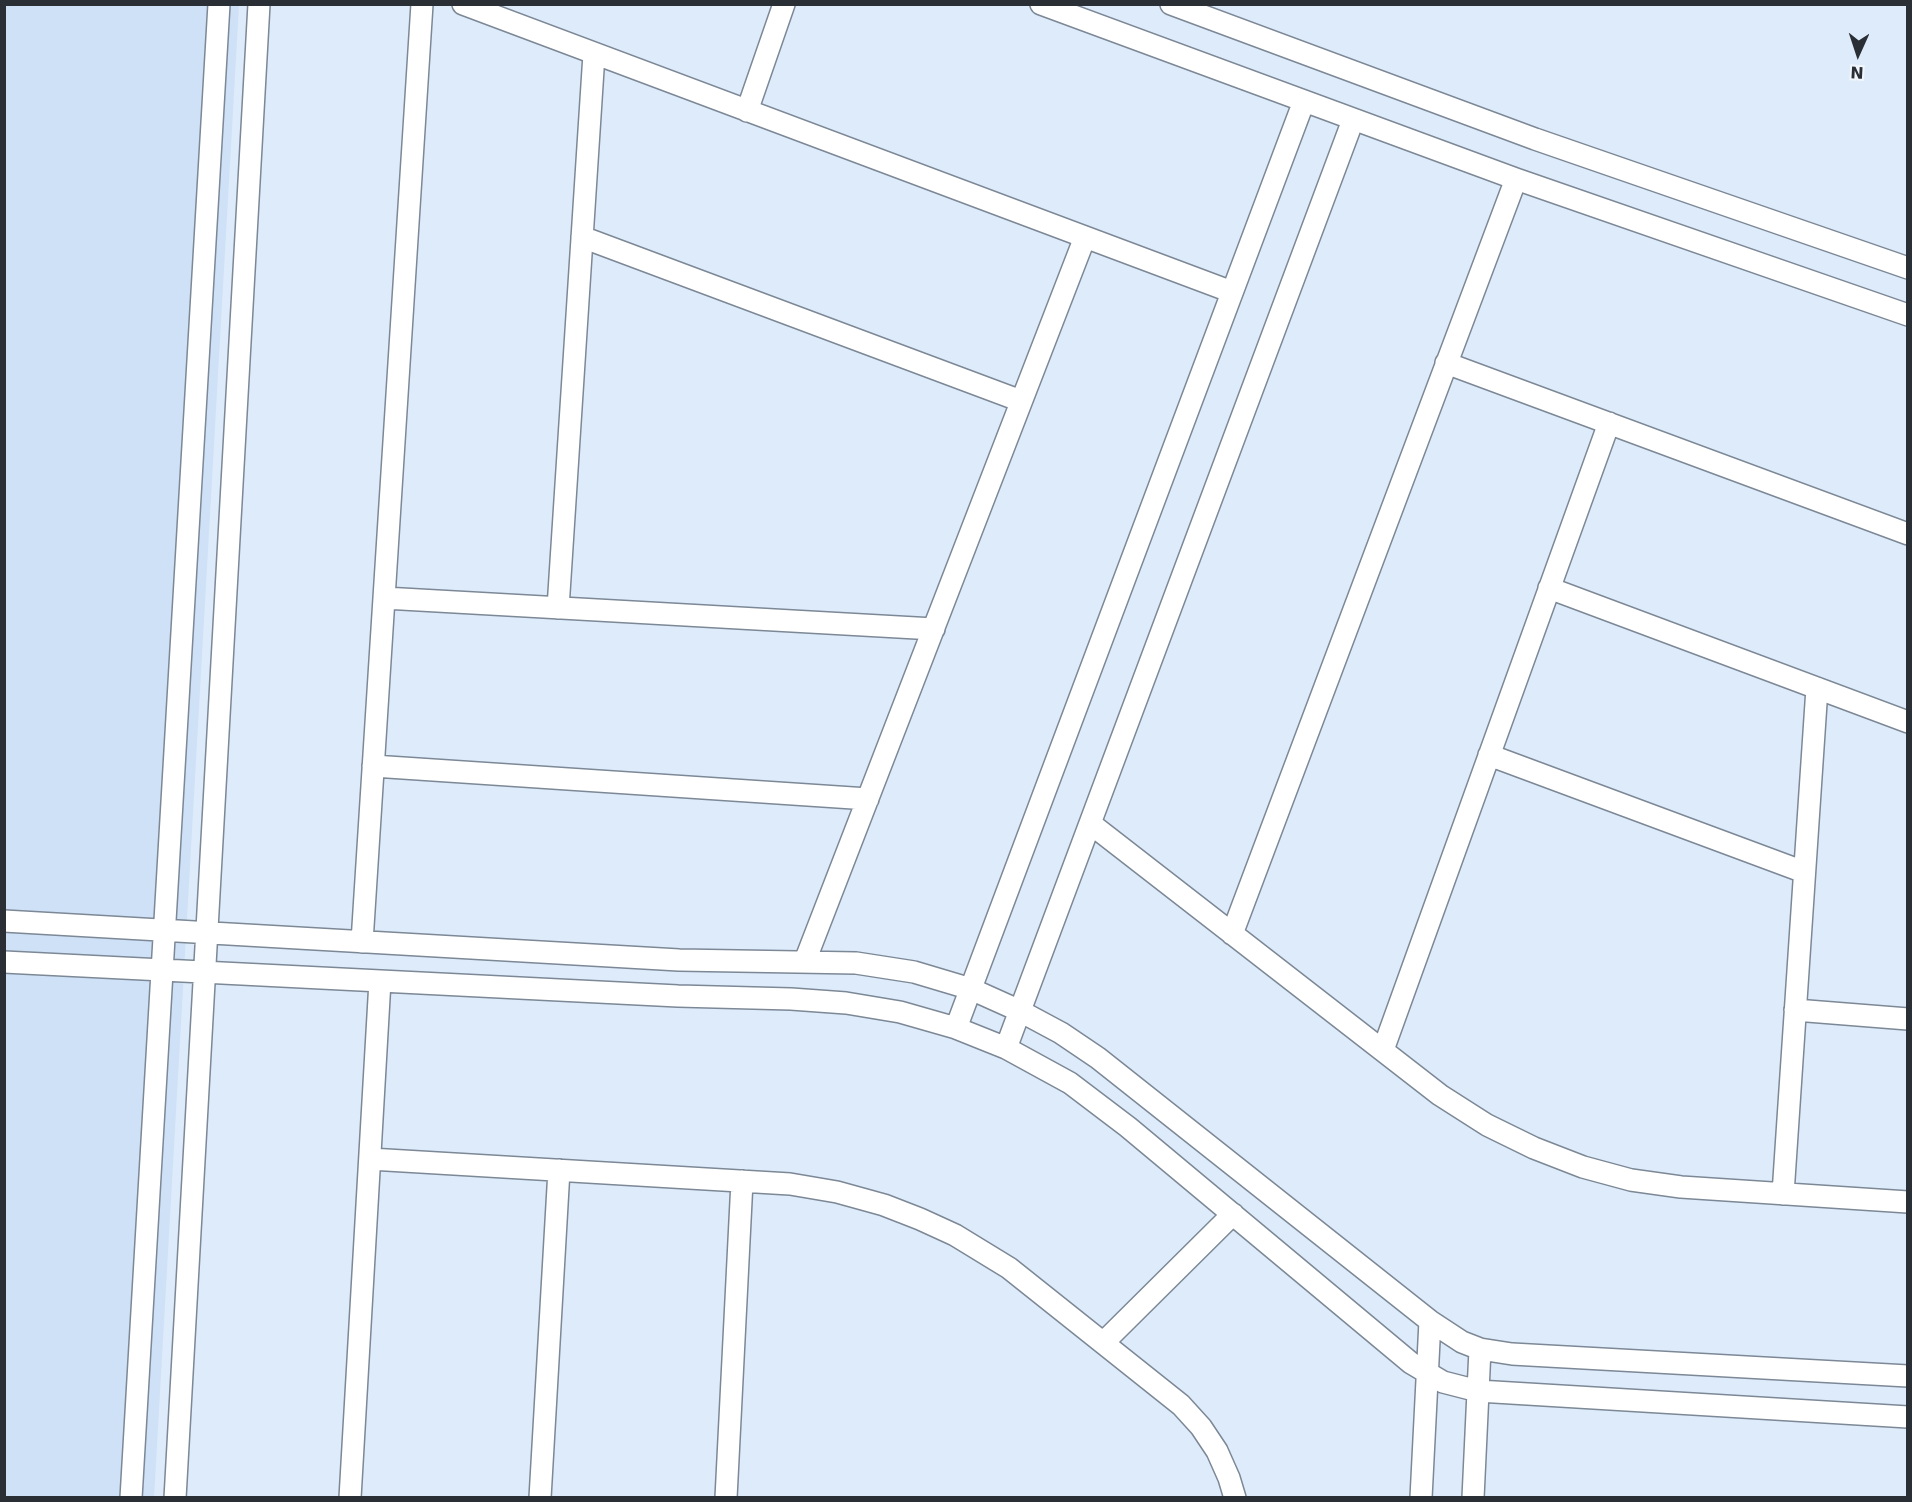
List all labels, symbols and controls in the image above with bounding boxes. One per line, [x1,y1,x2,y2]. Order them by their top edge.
north arrow [1828,24,1888,84]
text: N [1850,63,1864,82]

